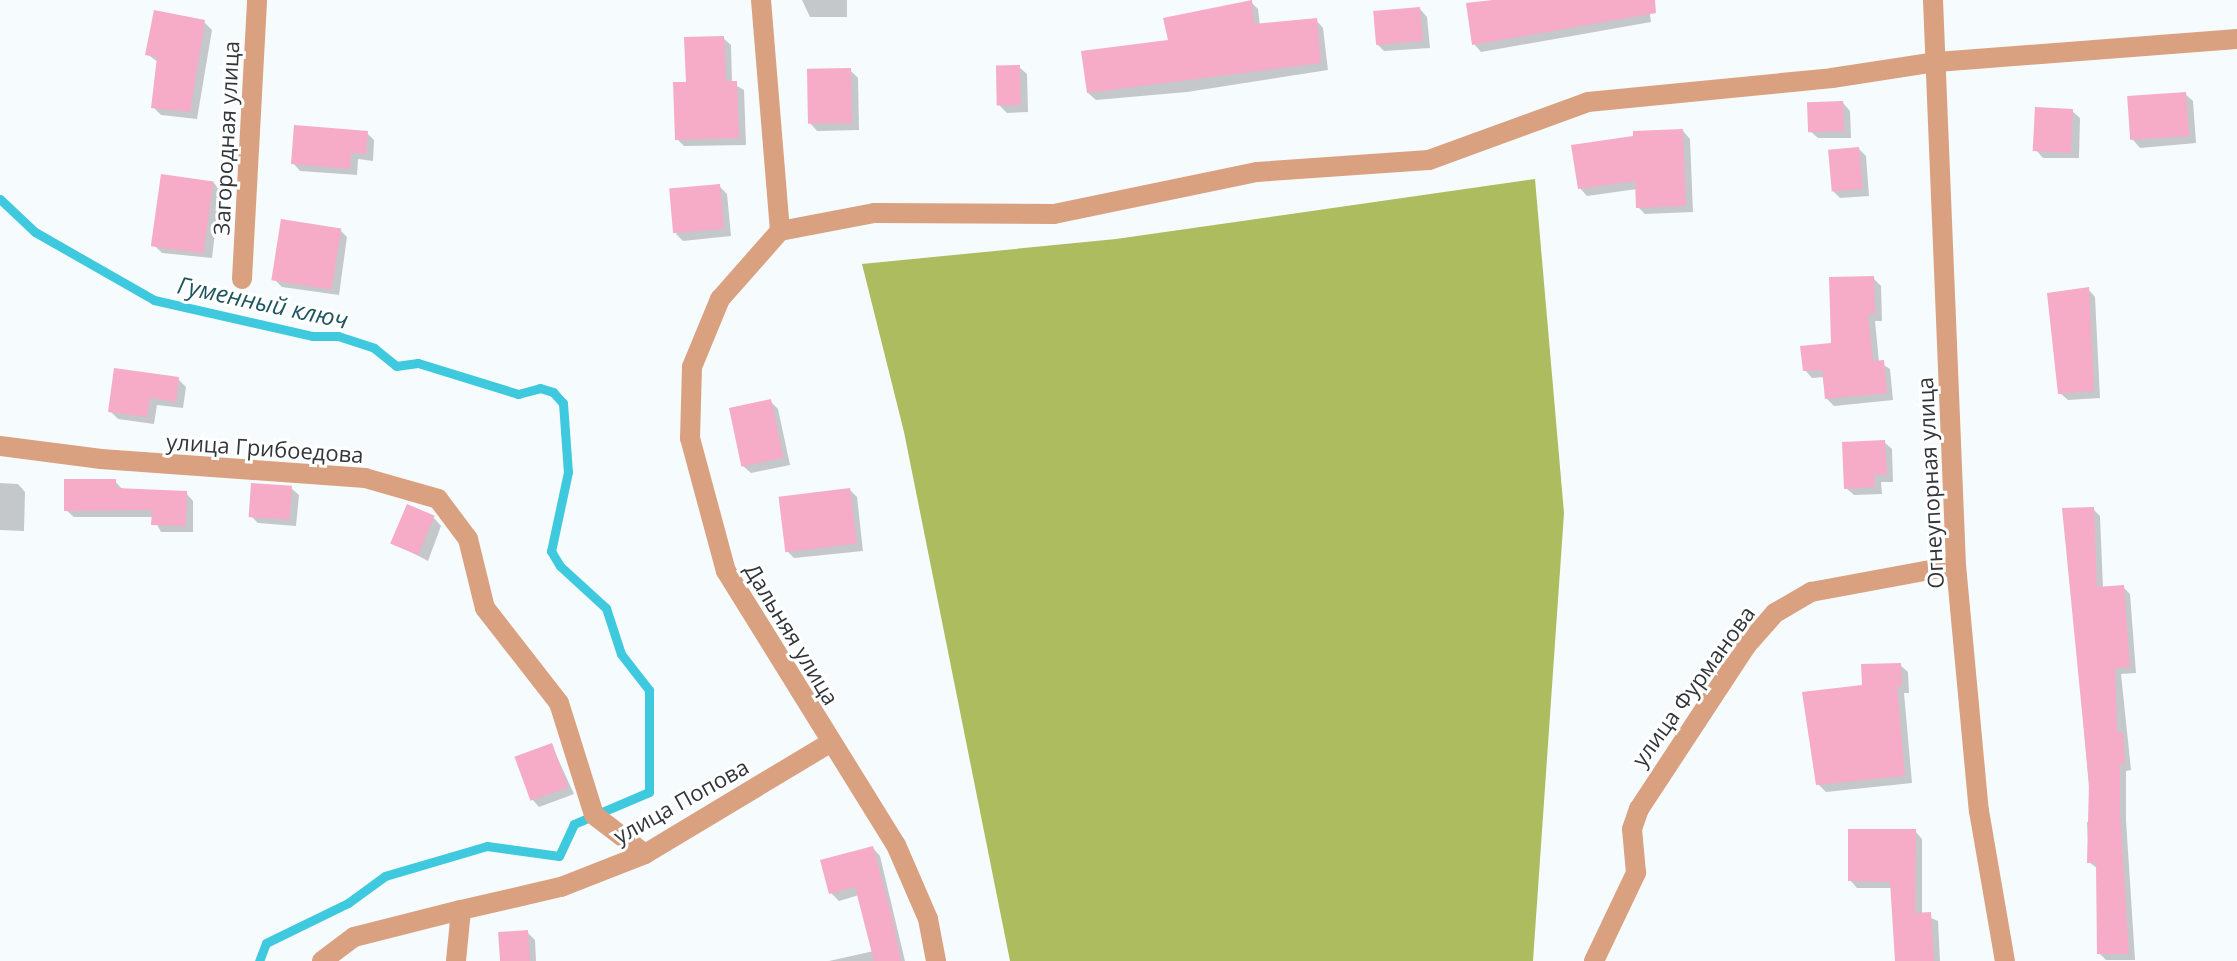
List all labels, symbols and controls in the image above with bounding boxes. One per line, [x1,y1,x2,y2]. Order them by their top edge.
street label: Загородная улица [208,40,244,236]
water label: Гуменный ключ [175,270,351,334]
street label: Огнеупорная улица [1911,377,1949,589]
street label: улица Грибоедова [166,428,364,468]
street label: Дальняя улица [739,558,845,710]
street label: улица Фурманова [1626,601,1760,771]
street label: улица Попова [609,753,753,849]

